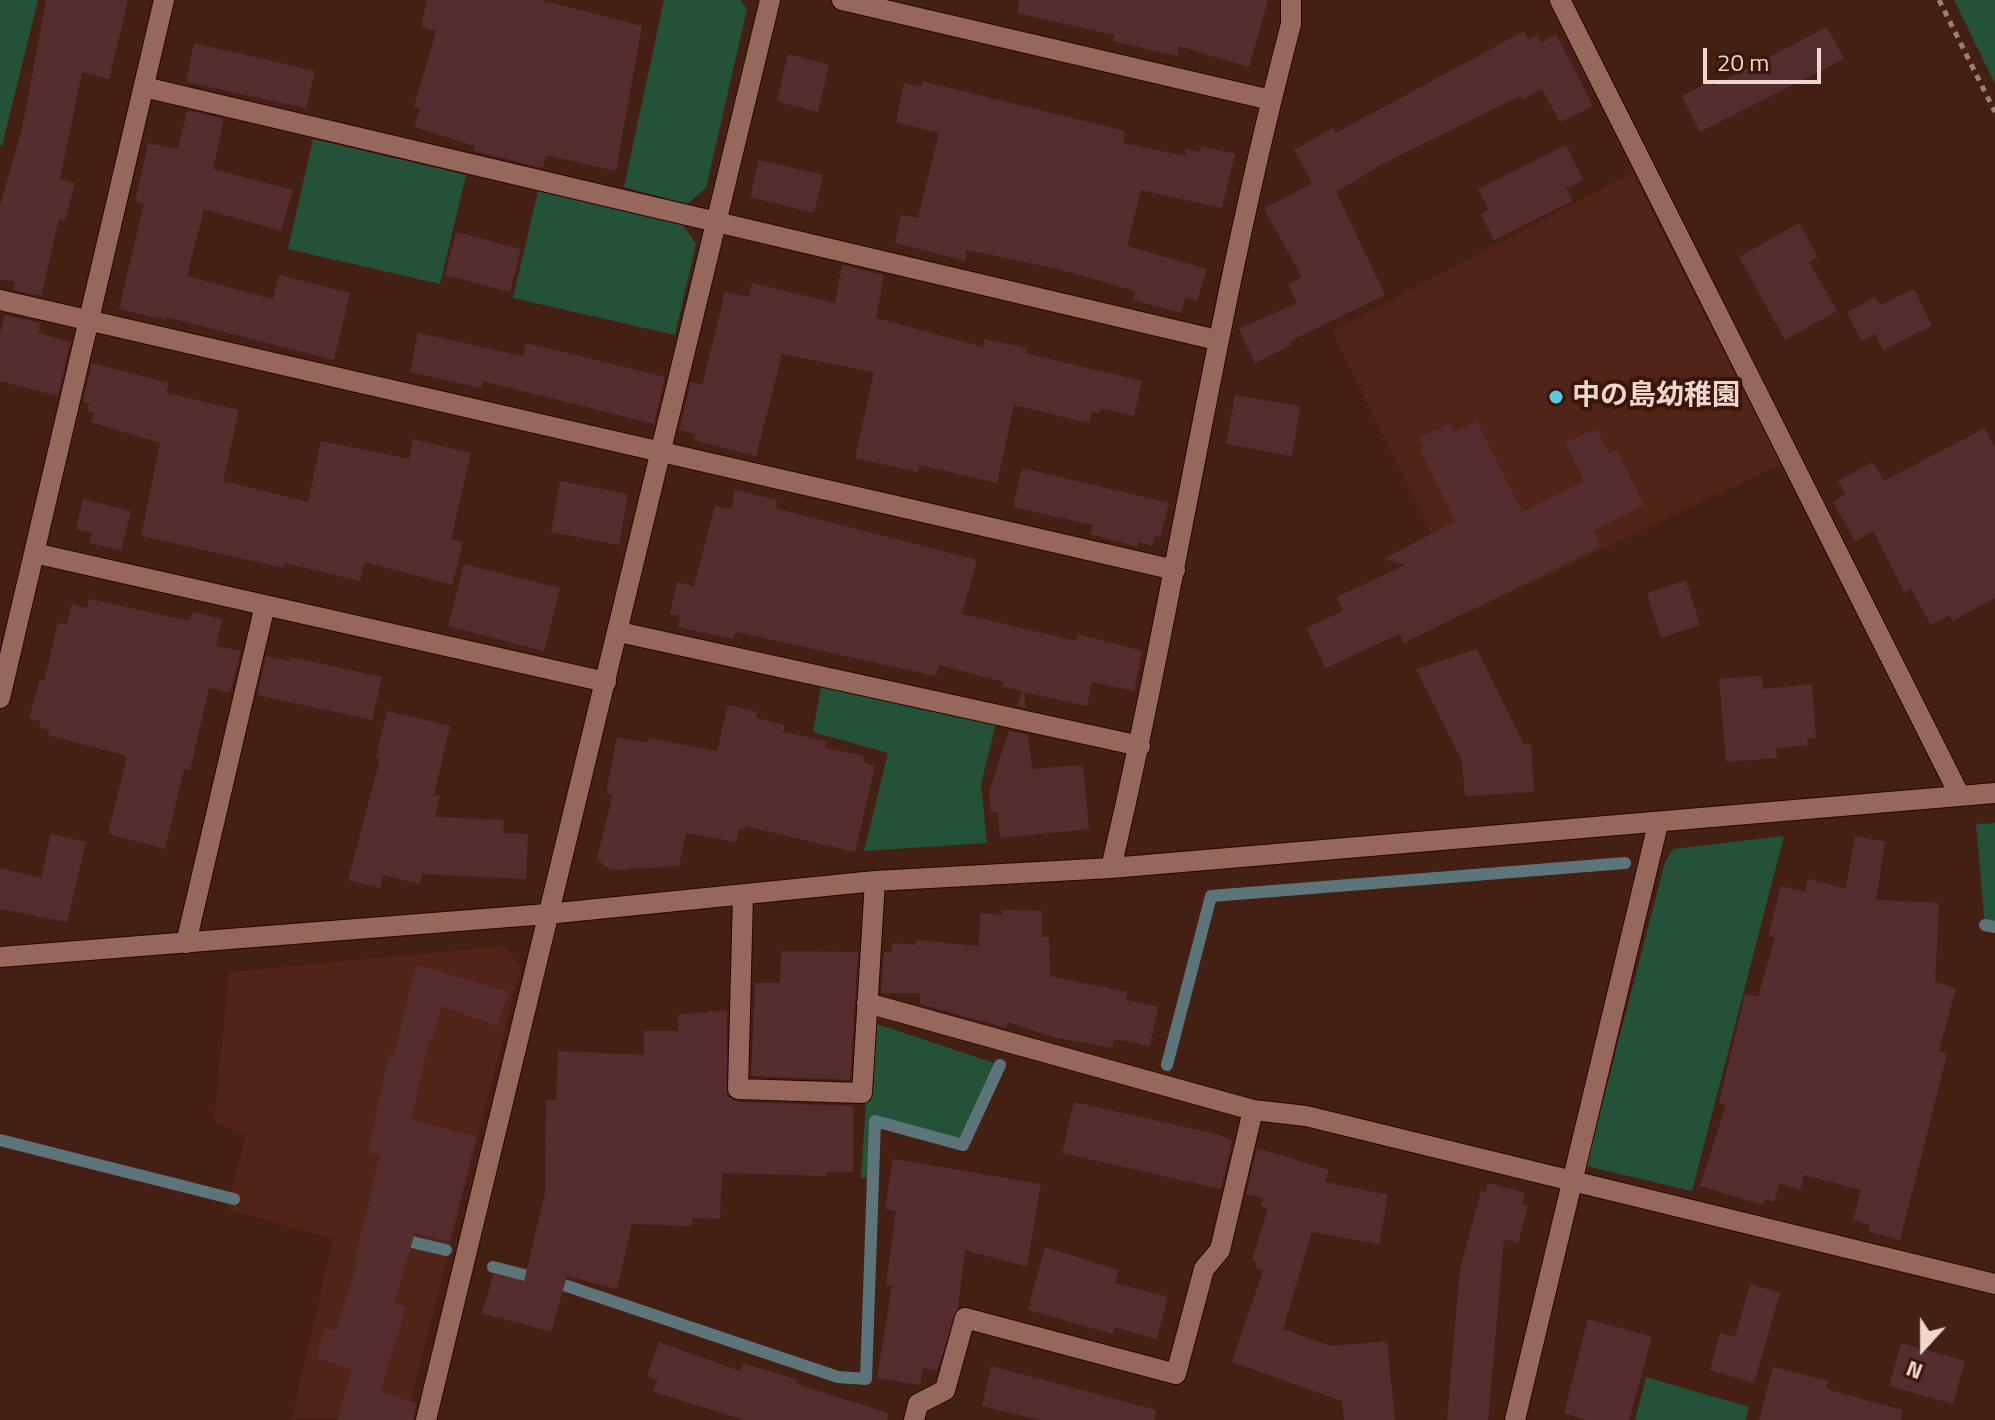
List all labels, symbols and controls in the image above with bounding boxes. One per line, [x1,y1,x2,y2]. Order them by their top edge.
scale bar [1707,32,1825,82]
text: 20 m [1717,44,1769,80]
place label: 中の島幼稚園 [1572,380,1740,414]
marker: 中の島幼稚園 [1547,388,1565,406]
north arrow [1883,1308,1963,1388]
text: N [1901,1352,1928,1389]

